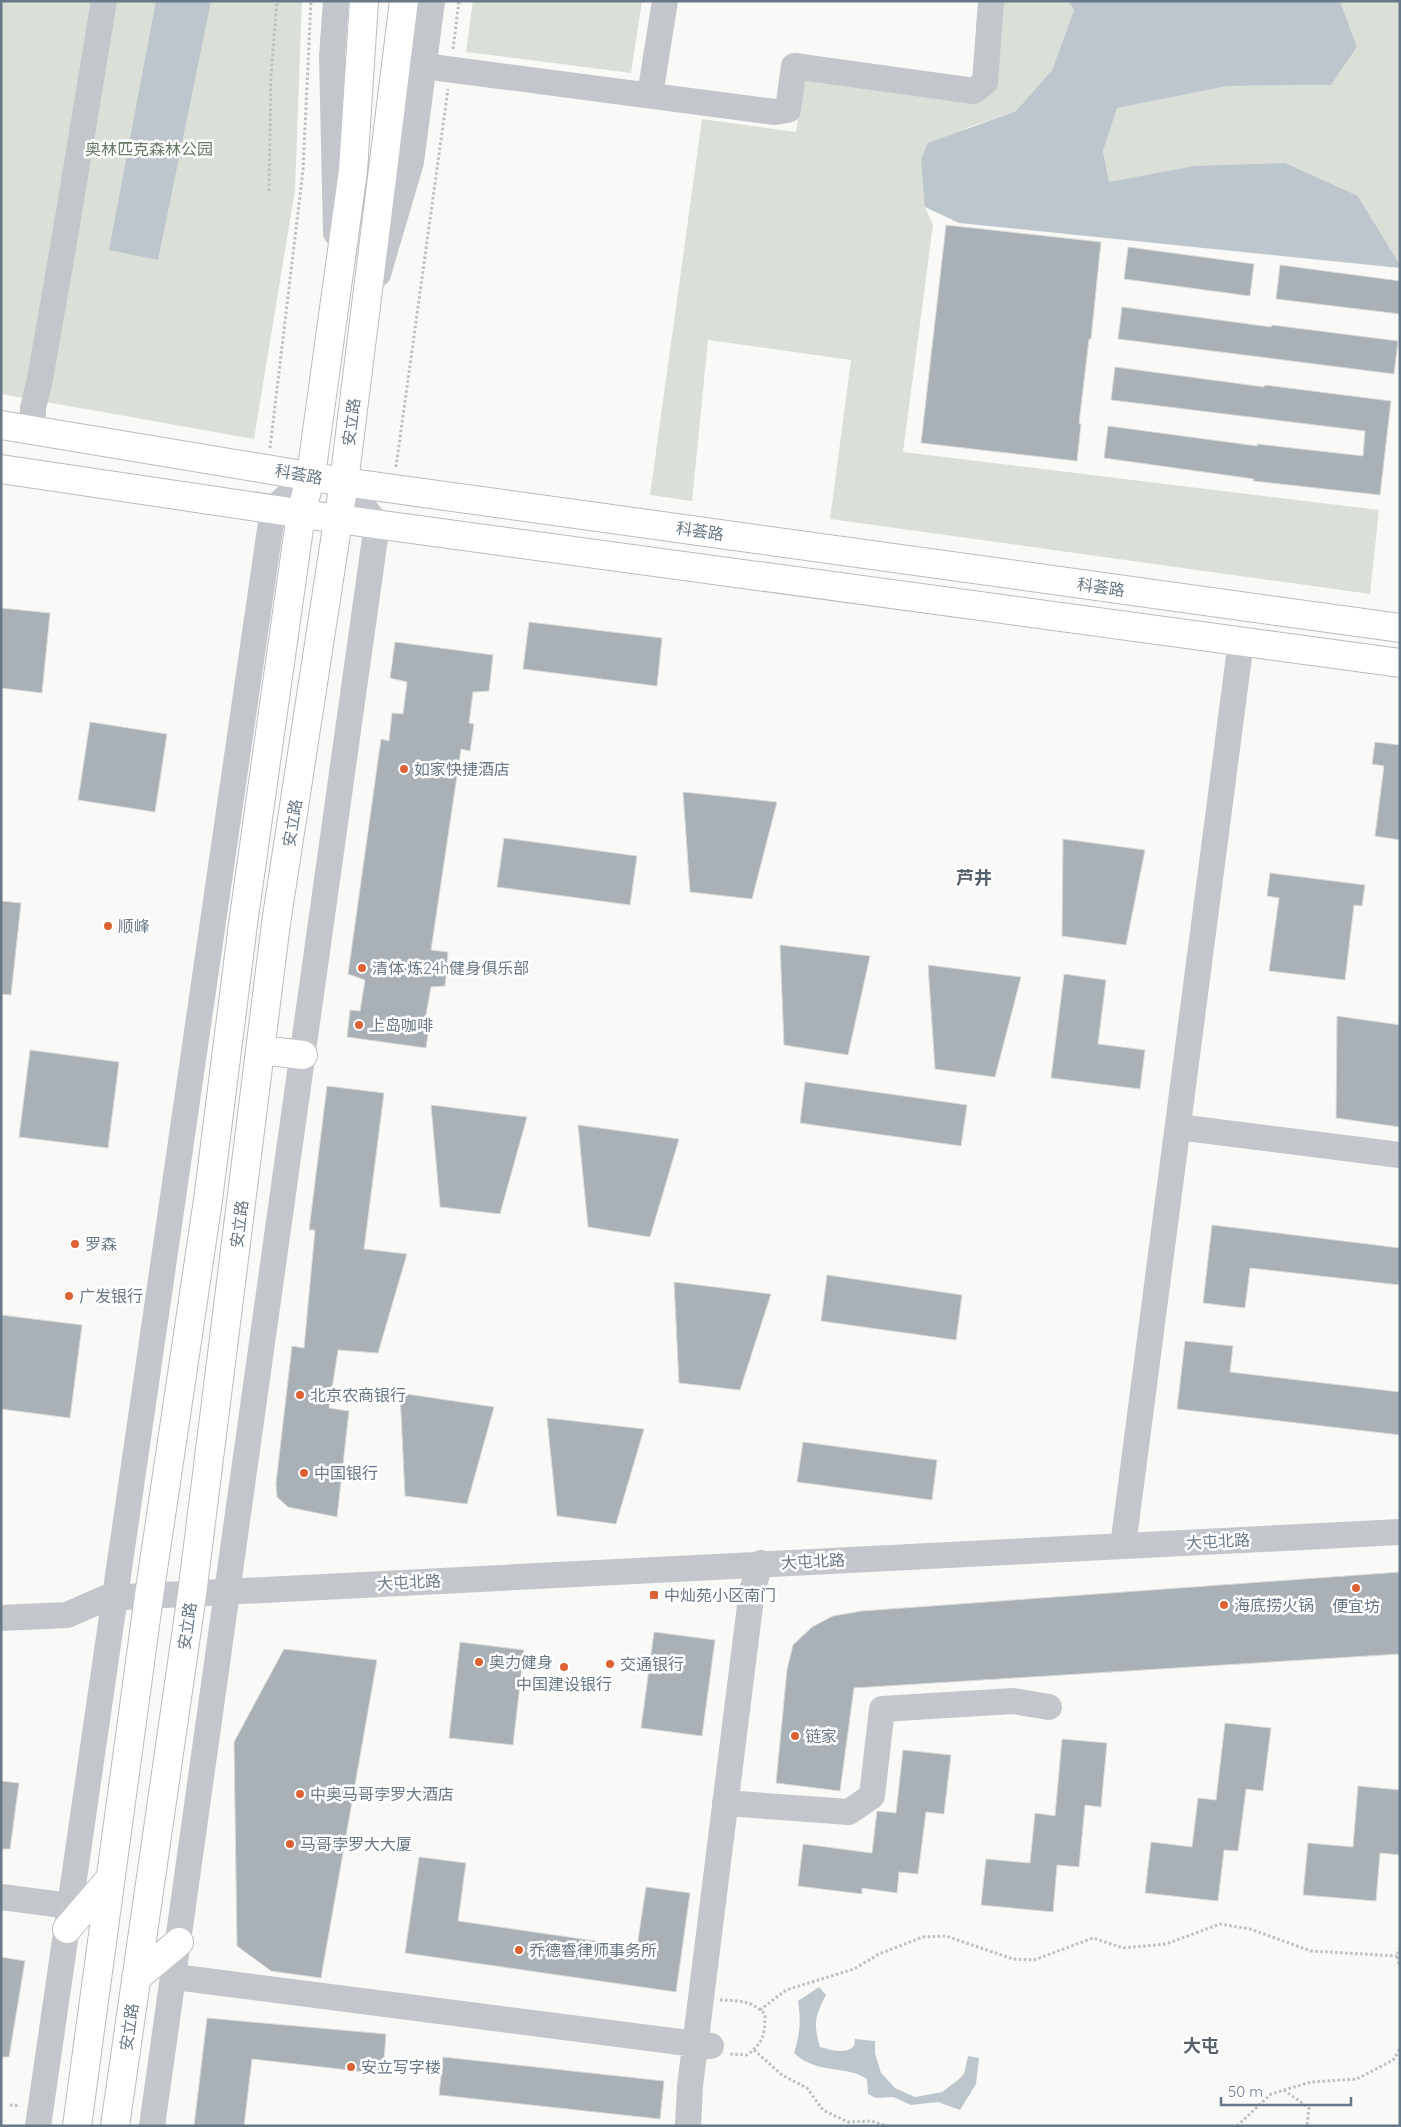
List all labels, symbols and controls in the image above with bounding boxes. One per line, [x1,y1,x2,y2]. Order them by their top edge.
park label: 奥林匹克森林公园 [85,139,213,159]
street label: 安立路 [338,397,364,447]
street label: 科荟路 [274,460,324,488]
street label: 科荟路 [675,518,725,544]
street label: 科荟路 [1076,574,1126,600]
place label: 如家快捷酒店 [414,759,510,779]
marker: 如家快捷酒店 [398,763,410,775]
street label: 安立路 [278,798,306,848]
district label: 芦井 [956,866,992,889]
place label: 顺峰 [118,916,150,936]
marker: 顺峰 [102,920,114,932]
place label: 清体·炼24h健身俱乐部 [372,958,529,978]
marker: 清体·炼24h健身俱乐部 [356,962,368,974]
place label: 上岛咖啡 [369,1015,433,1035]
marker: 上岛咖啡 [353,1019,365,1031]
street label: 安立路 [226,1199,252,1249]
place label: 罗森 [85,1234,117,1254]
marker: 罗森 [69,1238,81,1250]
place label: 广发银行 [79,1286,143,1306]
marker: 广发银行 [63,1290,75,1302]
place label: 北京农商银行 [310,1385,406,1405]
marker: 北京农商银行 [294,1389,306,1401]
place label: 中国银行 [314,1463,378,1483]
marker: 中国银行 [298,1467,310,1479]
street label: 大屯北路 [1186,1529,1250,1553]
street label: 大屯北路 [781,1549,845,1573]
street label: 大屯北路 [377,1570,441,1594]
marker: 便宜坊 [1350,1582,1362,1594]
place label: 中灿苑小区南门 [664,1585,776,1605]
marker: 中灿苑小区南门 [648,1589,660,1601]
place label: 海底捞火锅 [1234,1595,1314,1615]
place label: 便宜坊 [1332,1596,1380,1616]
marker: 海底捞火锅 [1218,1599,1230,1611]
street label: 安立路 [174,1601,200,1651]
place label: 奥力健身 [489,1652,553,1672]
place label: 交通银行 [620,1654,684,1674]
marker: 奥力健身 [473,1656,485,1668]
marker: 交通银行 [604,1658,616,1670]
marker: 中国建设银行 [558,1661,570,1673]
place label: 中国建设银行 [516,1674,612,1694]
place label: 链家 [805,1726,837,1746]
marker: 链家 [789,1730,801,1742]
place label: 中奥马哥孛罗大酒店 [310,1784,454,1804]
marker: 中奥马哥孛罗大酒店 [294,1788,306,1800]
place label: 马哥孛罗大大厦 [300,1834,412,1854]
marker: 马哥孛罗大大厦 [284,1838,296,1850]
place label: 乔德睿律师事务所 [529,1940,657,1960]
marker: 乔德睿律师事务所 [513,1944,525,1956]
street label: 安立路 [116,2002,142,2052]
district label: 大屯 [1183,2034,1219,2057]
place label: 安立写字楼 [361,2057,441,2077]
marker: 安立写字楼 [345,2061,357,2073]
scale bar [1221,2074,1351,2106]
text: 50 m [1228,2082,1263,2101]

